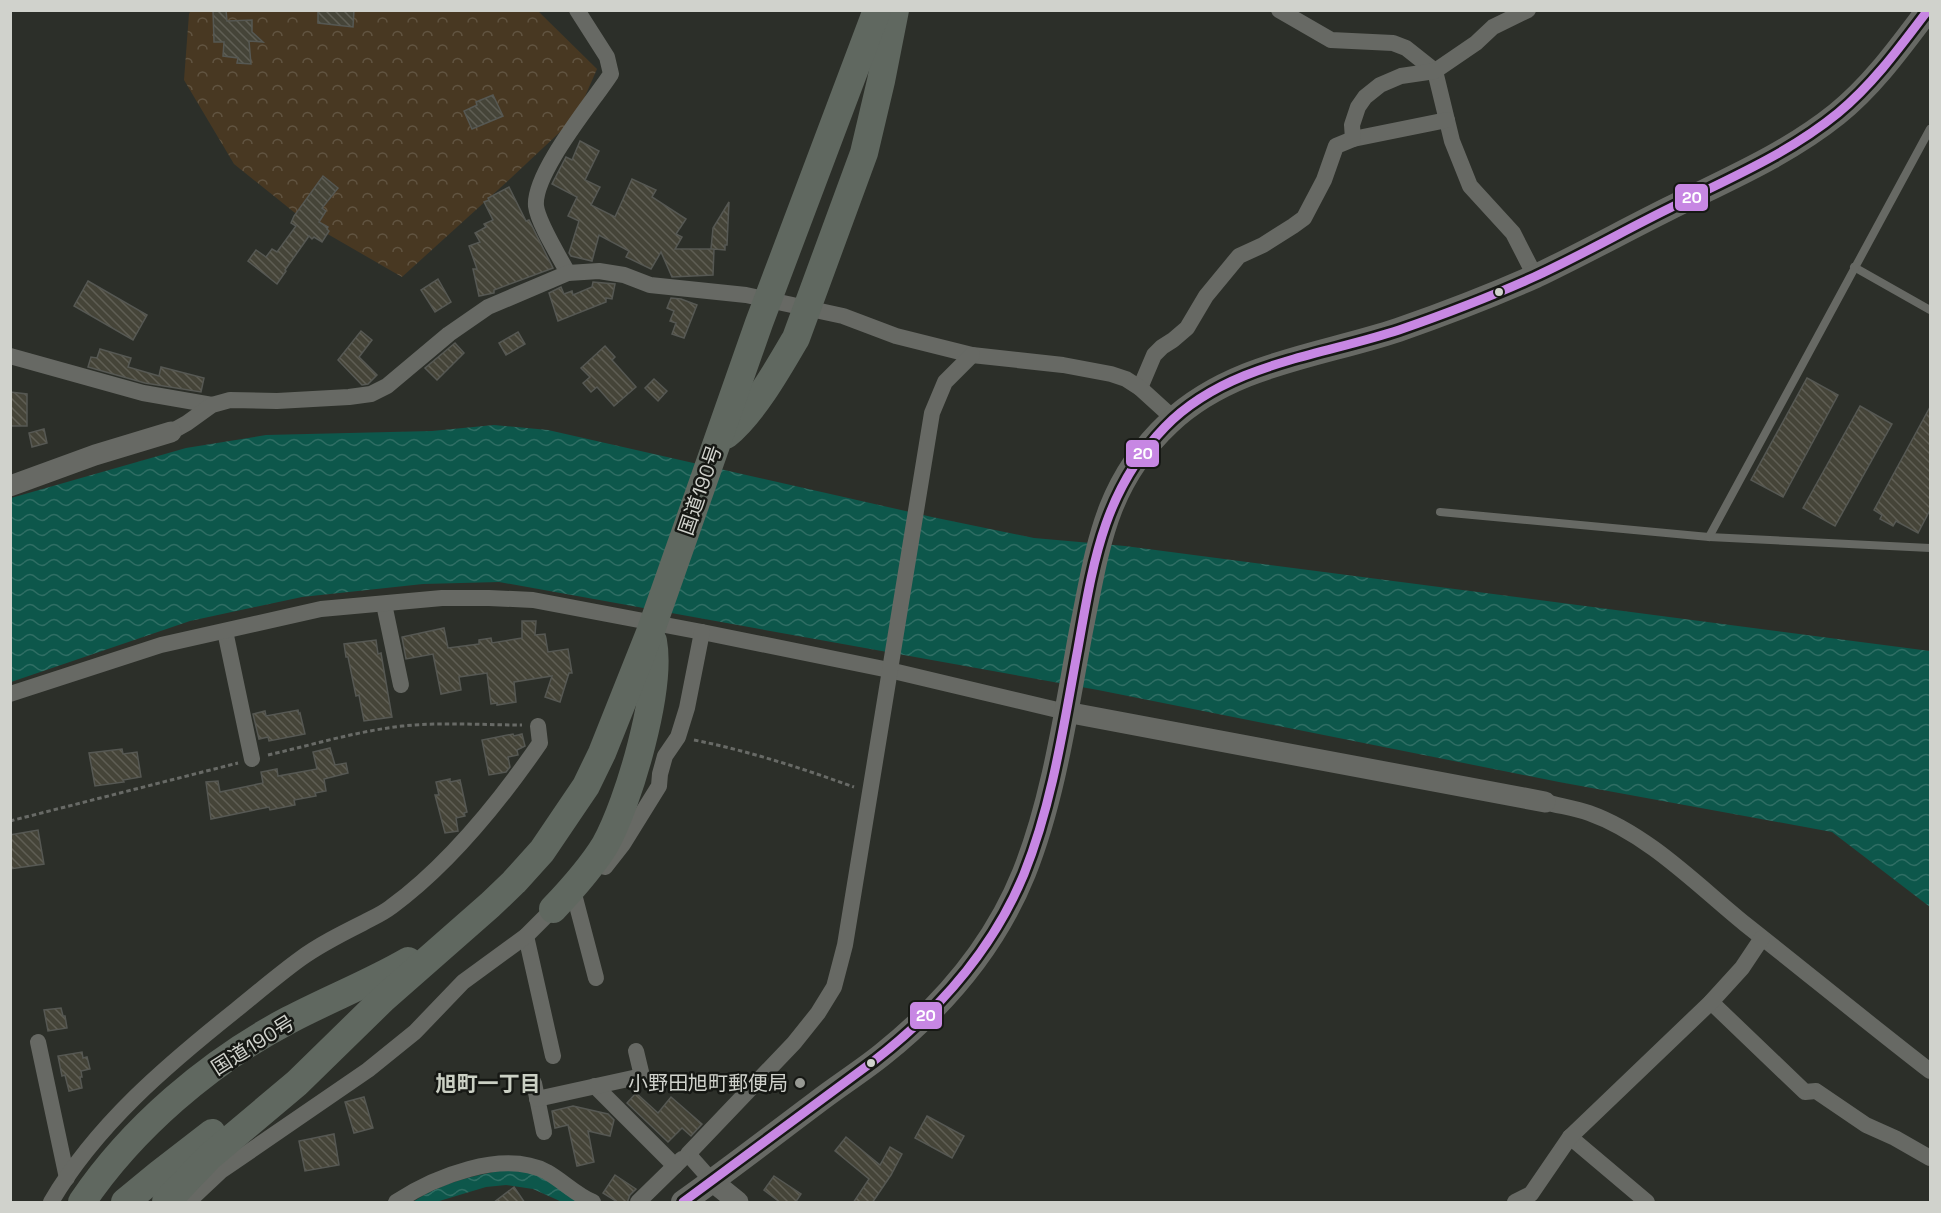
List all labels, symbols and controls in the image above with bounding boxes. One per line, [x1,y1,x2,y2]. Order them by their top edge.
line badge: 20 [1674,183,1709,212]
text: 20 [1682,187,1702,208]
unlabelled marker [1493,286,1505,298]
line badge: 20 [1125,439,1160,468]
street label: 国道190号 [673,442,727,538]
text: 20 [1133,443,1153,464]
line badge: 20 [909,1001,943,1030]
text: 20 [916,1005,936,1026]
street label: 国道190号 [206,1009,300,1081]
unlabelled marker [865,1057,877,1069]
district label: 旭町一丁目 [436,1070,541,1097]
place label: 小野田旭町郵便局 [628,1070,788,1096]
marker: 小野田旭町郵便局 [793,1076,807,1090]

